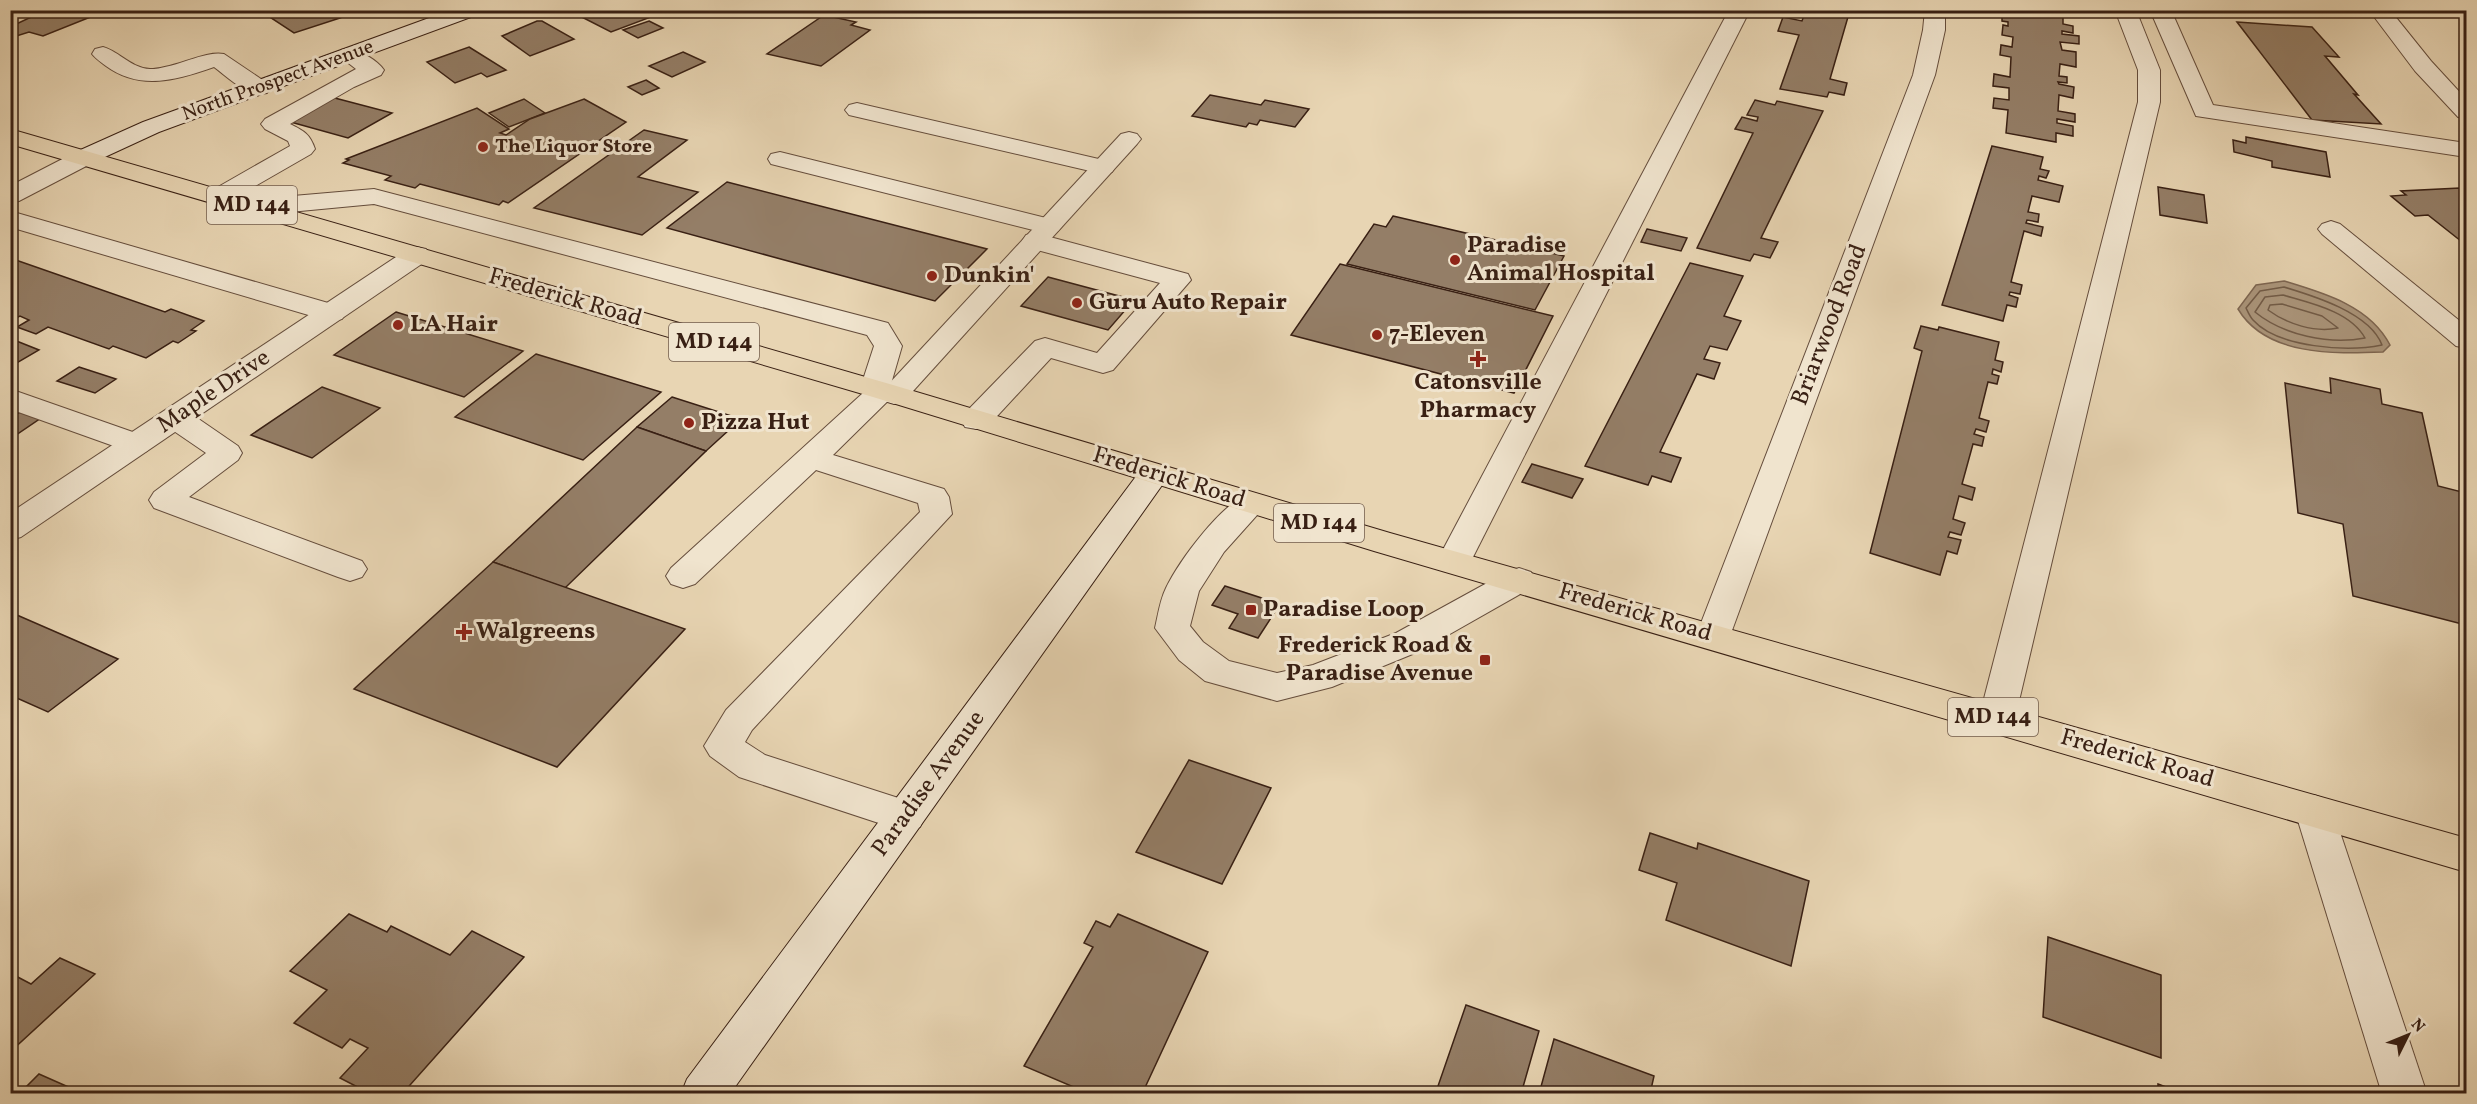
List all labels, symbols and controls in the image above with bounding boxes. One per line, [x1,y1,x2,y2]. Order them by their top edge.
street label: North Prospect Avenue [178,33,378,129]
place label: The Liquor Store [495,133,652,161]
marker: The Liquor Store [476,140,490,154]
road number: MD 144 [207,186,297,224]
place label: Paradise Animal Hospital [1467,229,1655,291]
street label: Briarwood Road [1784,239,1876,411]
marker: Paradise Animal Hospital [1448,253,1462,267]
place label: Dunkin' [944,259,1035,293]
street label: Frederick Road [484,260,646,336]
marker: Dunkin' [925,269,939,283]
place label: Guru Auto Repair [1089,286,1287,320]
marker: Guru Auto Repair [1070,296,1084,310]
place label: LA Hair [410,308,498,342]
marker: LA Hair [391,318,405,332]
place label: 7-Eleven [1389,318,1485,352]
road number: MD 144 [669,323,759,361]
marker: 7-Eleven [1370,328,1384,342]
street label: Maple Drive [151,342,277,442]
marker: Catonsville Pharmacy [1471,352,1485,366]
place label: Catonsville Pharmacy [1414,366,1542,428]
place label: Pizza Hut [701,406,810,440]
marker: Pizza Hut [682,416,696,430]
street label: Frederick Road [1088,439,1250,517]
road number: MD 144 [1274,504,1364,542]
street label: Frederick Road [1554,575,1716,651]
place label: Paradise Loop [1263,593,1424,627]
marker: Paradise Loop [1244,603,1258,617]
place label: Walgreens [476,615,595,649]
marker: Walgreens [457,625,471,639]
place label: Frederick Road & Paradise Avenue [1278,629,1473,691]
marker: Frederick Road & Paradise Avenue [1478,653,1492,667]
road number: MD 144 [1948,698,2038,736]
street label: Paradise Avenue [864,704,994,864]
street label: Frederick Road [2056,721,2218,797]
north arrow [2378,1005,2438,1065]
text: N [2405,1014,2430,1038]

